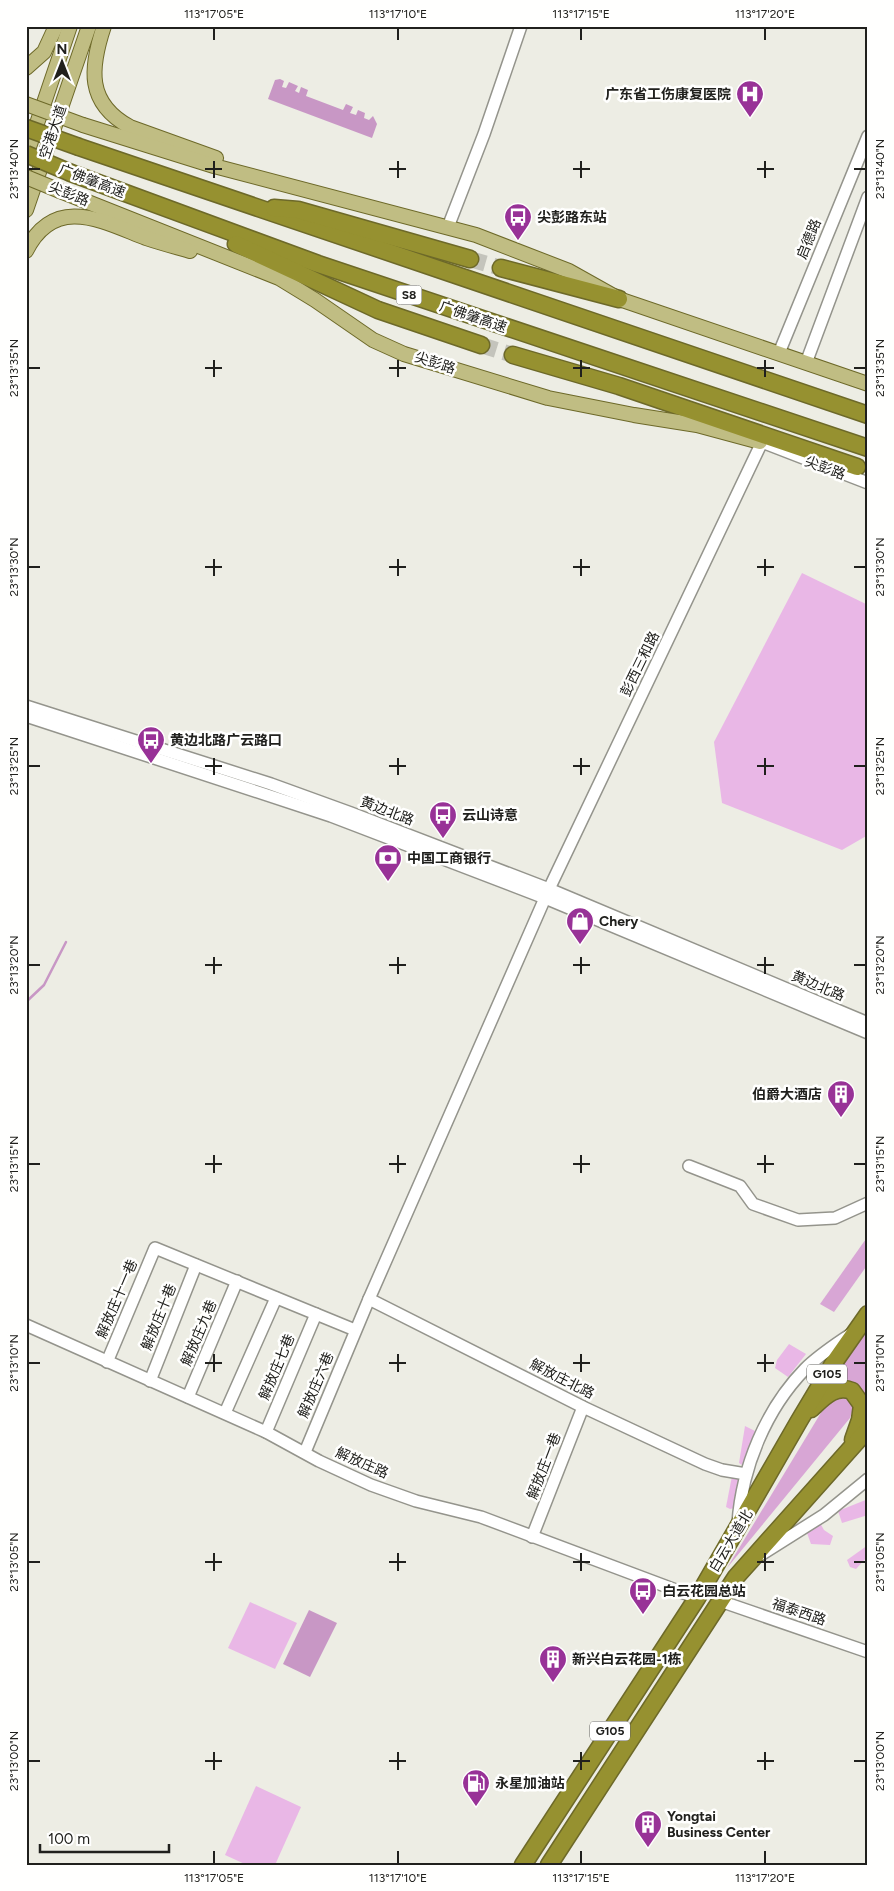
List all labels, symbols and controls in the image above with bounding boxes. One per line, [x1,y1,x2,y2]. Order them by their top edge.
text: 113°17'05"E [184,7,244,21]
text: 113°17'10"E [369,7,427,21]
text: 113°17'15"E [552,7,610,21]
text: 113°17'20"E [735,7,795,21]
north arrow [38,38,88,88]
text: N [57,41,67,58]
hospital icon: 广东省工伤康复医院 [735,79,765,118]
place label: 广东省工伤康复医院 [605,86,731,103]
street label: 空港大道 [36,103,70,161]
text: 23°13'40"N [7,139,21,199]
text: 23°13'40"N [873,139,887,199]
street label: 广佛肇高速 [56,161,128,201]
street label: 尖彭路 [46,178,92,210]
bus stop icon: 尖彭路东站 [503,202,533,241]
place label: 尖彭路东站 [537,209,607,226]
street label: 启德路 [793,216,825,262]
road number: S8 [396,286,422,304]
street label: 广佛肇高速 [437,298,509,336]
text: 23°13'35"N [7,339,21,397]
text: 23°13'35"N [873,339,887,397]
street label: 尖彭路 [412,348,458,378]
street label: 尖彭路 [802,453,848,483]
text: 23°13'30"N [7,538,21,596]
text: 23°13'30"N [873,538,887,596]
street label: 彭西三和路 [617,629,663,699]
bus stop icon: 黄边北路广云路口 [136,725,166,764]
place label: 黄边北路广云路口 [170,732,282,749]
text: 23°13'25"N [7,737,21,795]
text: 23°13'25"N [873,737,887,795]
street label: 黄边北路 [358,793,416,829]
bus stop icon: 云山诗意 [428,800,458,839]
place label: 云山诗意 [462,807,518,824]
bank icon: 中国工商银行 [373,843,403,882]
place label: 中国工商银行 [407,850,491,867]
shop icon: Chery [565,906,595,945]
place label: Chery [599,913,639,930]
text: 23°13'20"N [7,935,21,995]
text: 23°13'20"N [873,935,887,995]
street label: 黄边北路 [789,967,847,1005]
building icon: 伯爵大酒店 [826,1079,856,1118]
place label: 伯爵大酒店 [752,1086,822,1103]
text: 23°13'15"N [7,1136,21,1192]
text: 23°13'15"N [873,1136,887,1192]
street label: 解放庄十一巷 [93,1257,141,1341]
street label: 解放庄十巷 [138,1281,180,1353]
street label: 解放庄九巷 [178,1297,220,1369]
street label: 解放庄七巷 [256,1331,298,1403]
text: 23°13'10"N [7,1334,21,1392]
text: 23°13'10"N [873,1334,887,1392]
street label: 解放庄六巷 [295,1349,337,1421]
street label: 解放庄北路 [527,1356,597,1402]
road number: G105 [807,1365,847,1384]
street label: 解放庄一巷 [524,1430,564,1502]
street label: 解放庄路 [333,1444,391,1482]
street label: 白云大道北 [706,1507,756,1575]
text: 23°13'05"N [7,1532,21,1592]
text: 23°13'05"N [873,1532,887,1592]
bus stop icon: 白云花园总站 [628,1576,658,1615]
place label: 白云花园总站 [662,1583,746,1600]
street label: 福泰西路 [770,1595,828,1629]
building icon: 新兴白云花园-1栋 [538,1644,568,1683]
place label: 新兴白云花园-1栋 [572,1651,682,1668]
road number: G105 [590,1722,630,1740]
text: 23°13'00"N [7,1731,21,1791]
text: 23°13'00"N [873,1731,887,1791]
fuel station icon: 永星加油站 [461,1768,491,1807]
place label: 永星加油站 [495,1775,565,1792]
place label: Yongtai Business Center [667,1808,771,1841]
building icon: Yongtai Business Center [633,1809,663,1848]
scale bar [40,1821,169,1853]
text: 100 m [48,1830,90,1848]
text: 113°17'05"E [184,1871,244,1885]
text: 113°17'10"E [369,1871,427,1885]
text: 113°17'15"E [552,1871,610,1885]
text: 113°17'20"E [735,1871,795,1885]

